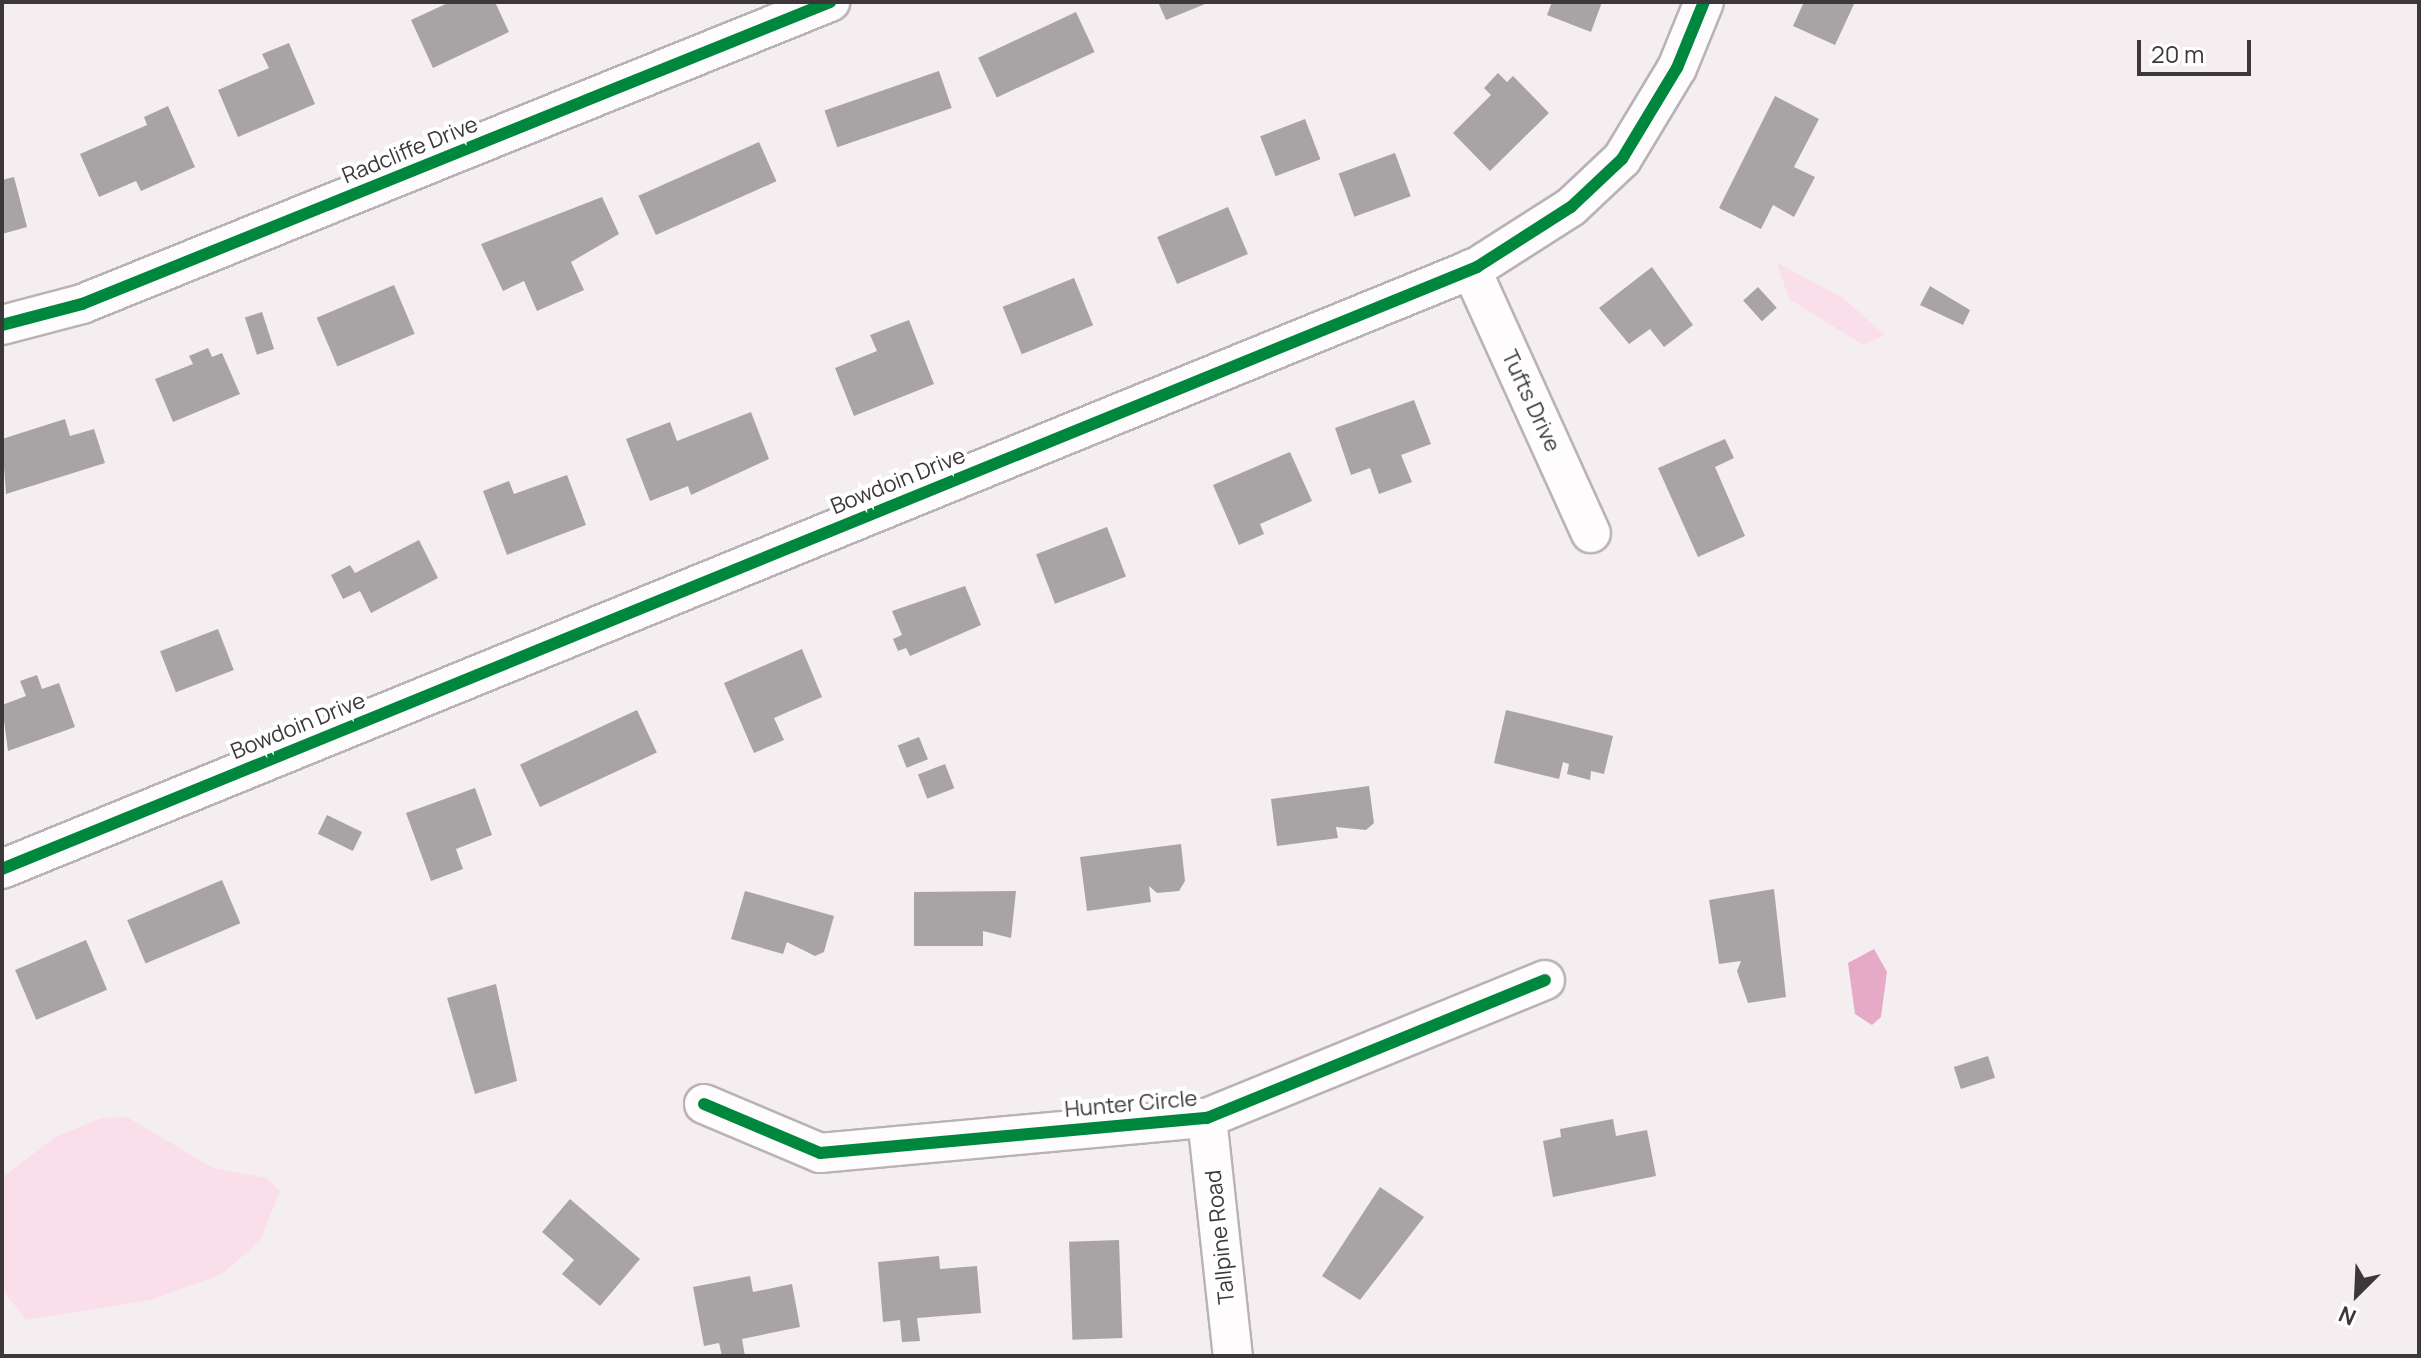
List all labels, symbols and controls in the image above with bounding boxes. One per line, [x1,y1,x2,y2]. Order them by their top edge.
scale bar [2141,24,2255,74]
text: 20 m [2151,37,2204,70]
street label: Radcliffe Drive [338,111,482,189]
street label: Tufts Drive [1496,346,1566,456]
street label: Bowdoin Drive [827,442,969,520]
street label: Bowdoin Drive [227,687,369,765]
street label: Hunter Circle [1064,1085,1198,1123]
street label: Tallpine Road [1200,1169,1240,1305]
north arrow [2317,1254,2397,1334]
text: N [2334,1299,2361,1333]

